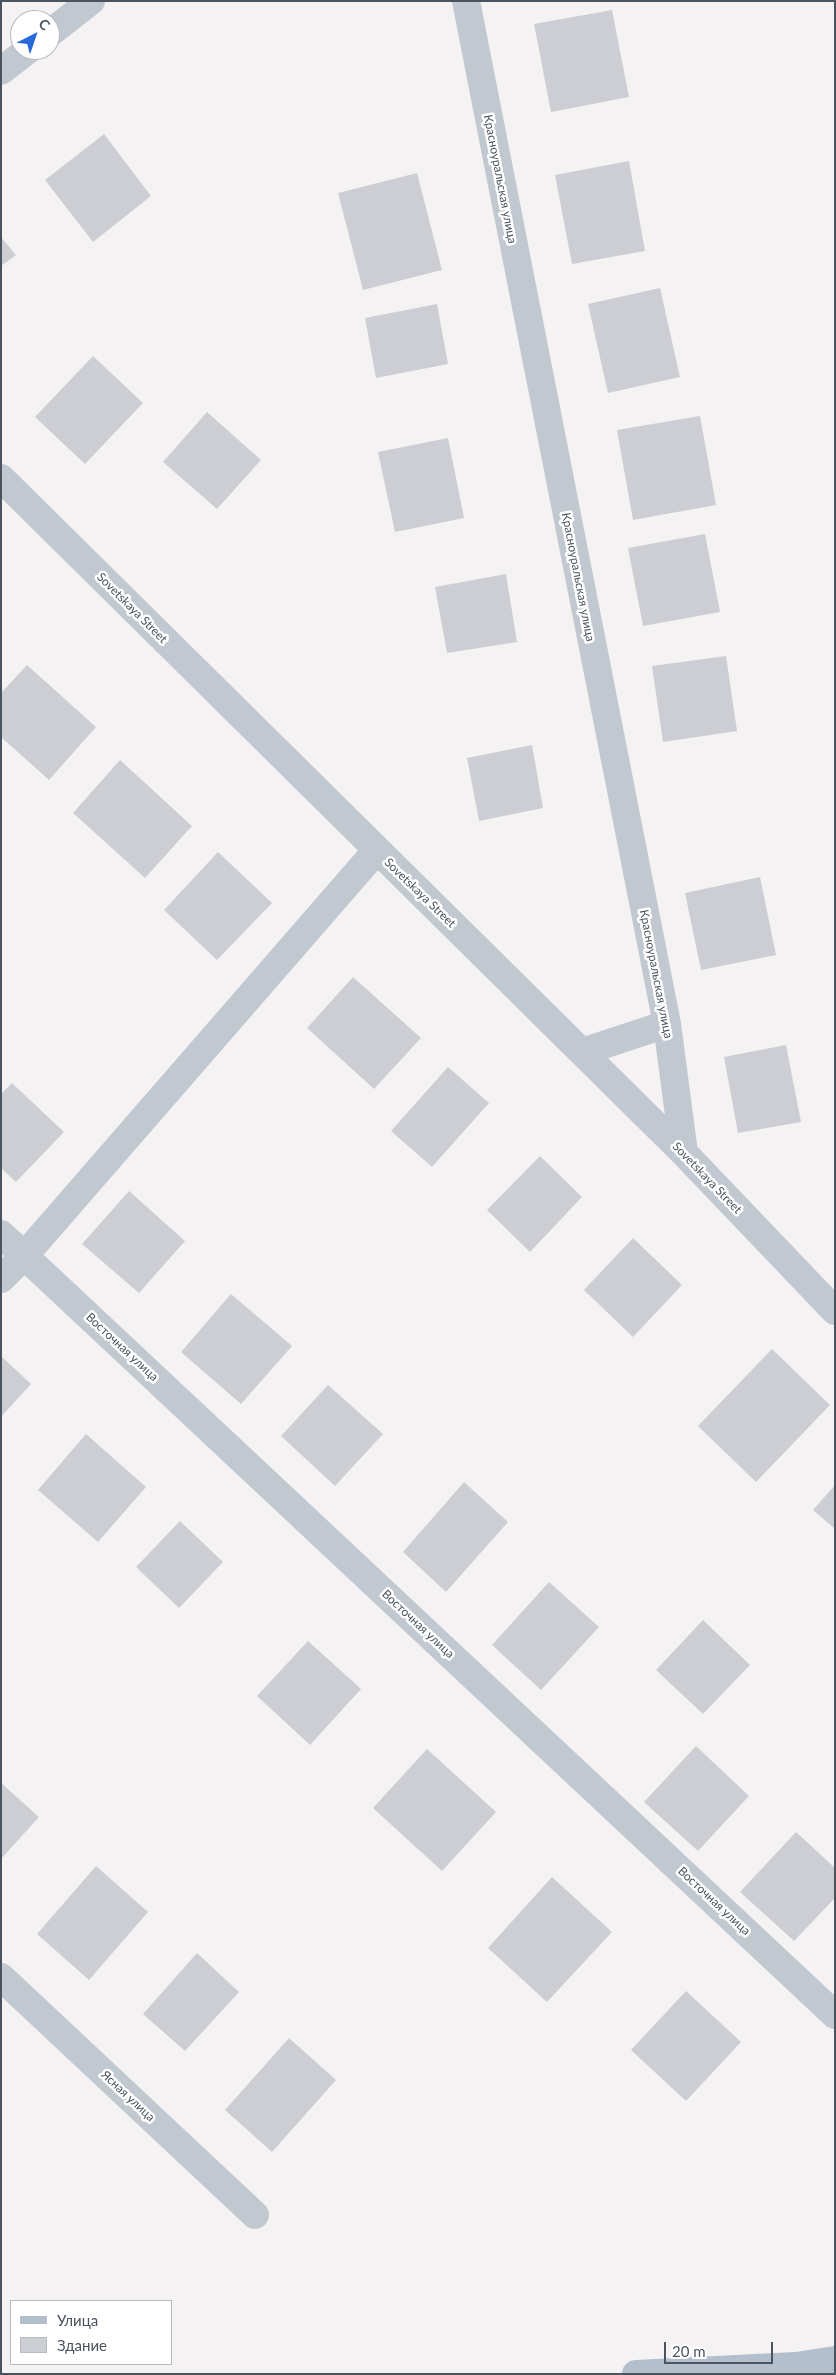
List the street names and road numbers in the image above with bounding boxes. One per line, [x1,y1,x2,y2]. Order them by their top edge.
street label: Красноуральская улица [480,113,520,245]
street label: Красноуральская улица [558,511,598,643]
street label: Sovetskaya Street [94,570,170,646]
street label: Sovetskaya Street [381,855,459,931]
street label: Красноуральская улица [636,908,676,1040]
street label: Sovetskaya Street [669,1139,745,1217]
street label: Восточная улица [83,1310,161,1384]
street label: Восточная улица [379,1587,457,1661]
street label: Восточная улица [675,1864,753,1938]
street label: Ясная улица [98,2068,158,2124]

